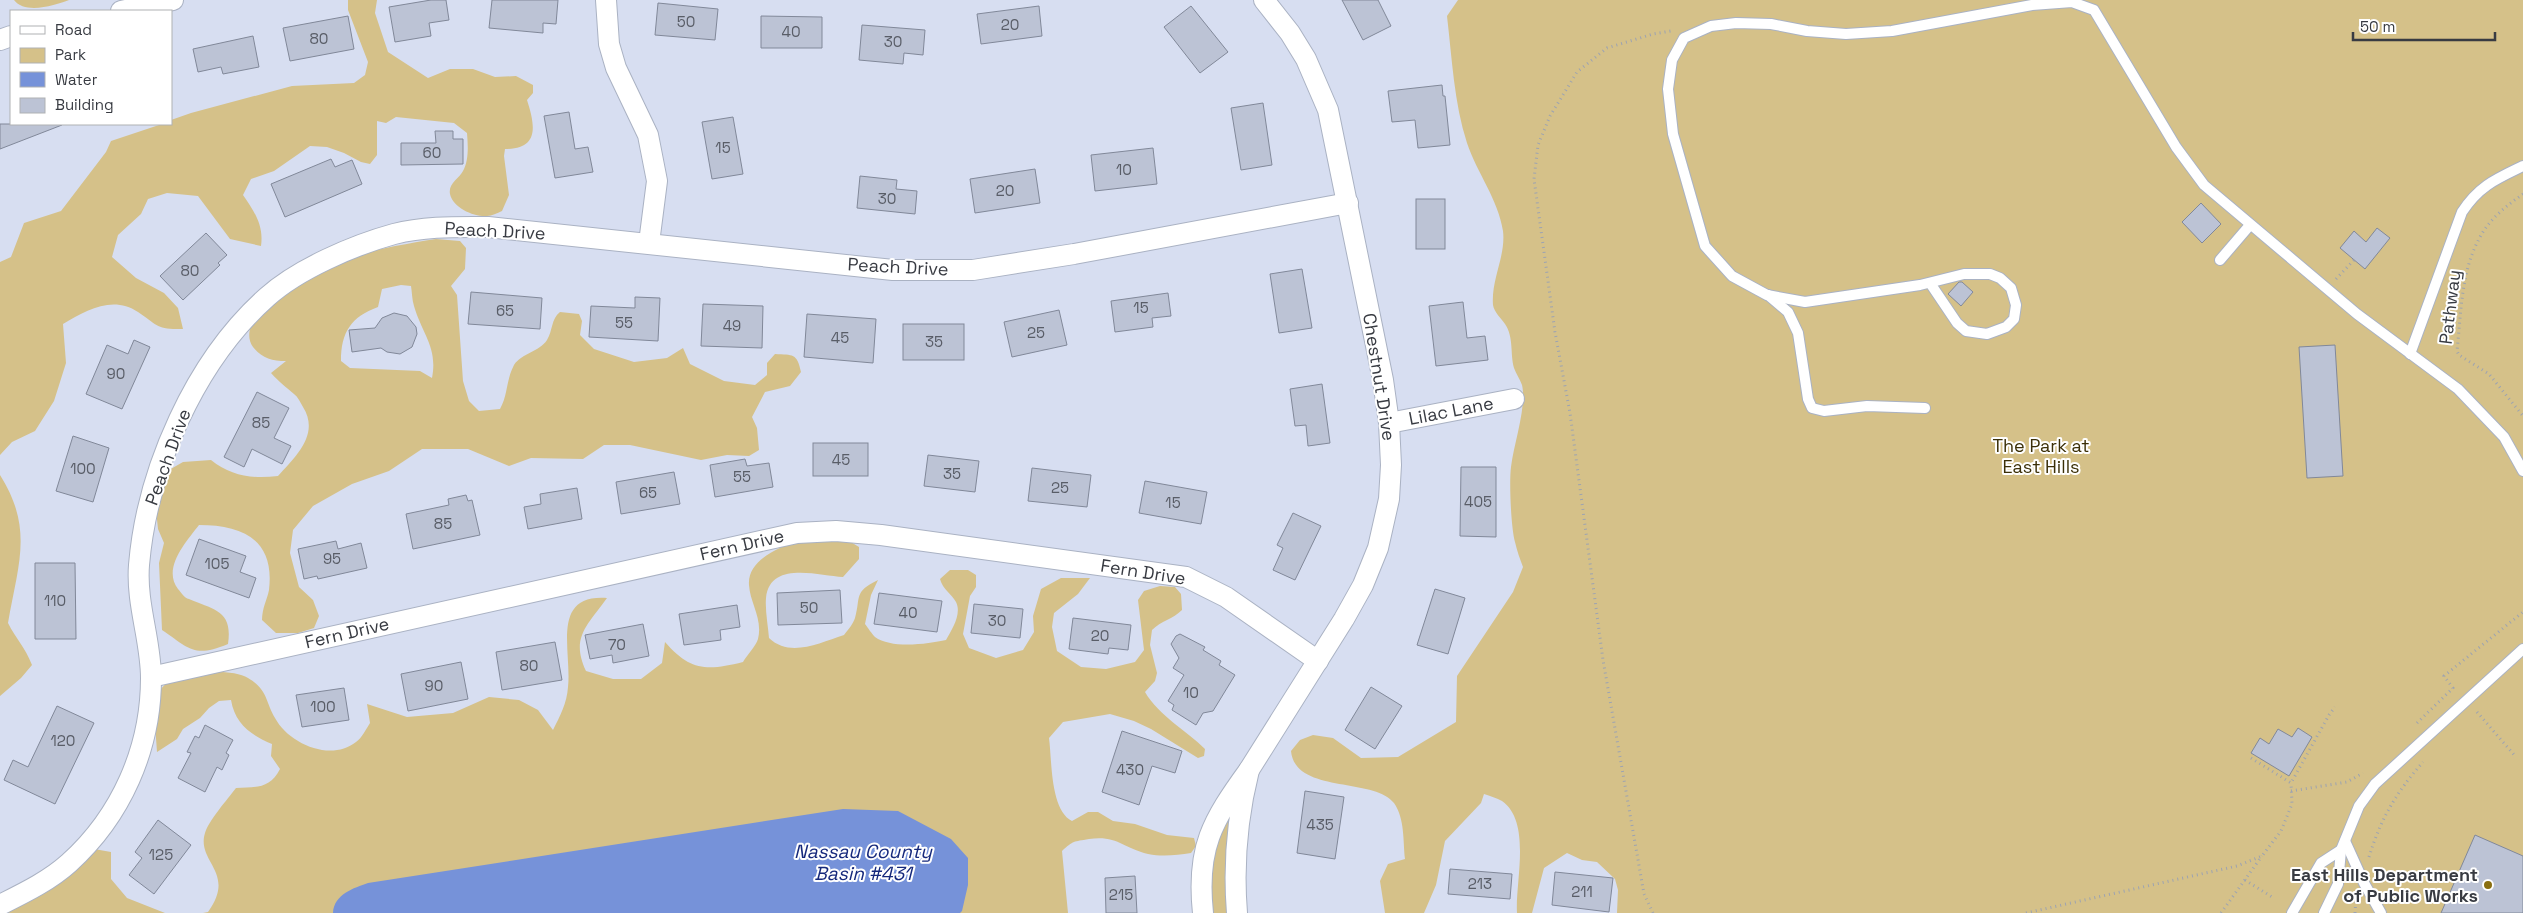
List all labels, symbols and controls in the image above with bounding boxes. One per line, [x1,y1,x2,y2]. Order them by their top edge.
legend [10,10,172,125]
scale bar [2353,10,2496,42]
house number: 50 [677,12,695,31]
house number: 20 [1001,15,1019,34]
text: 50 m [2360,17,2395,36]
text: Road [55,20,92,39]
house number: 40 [782,22,801,41]
house number: 80 [310,29,328,48]
house number: 30 [884,32,902,51]
text: Park [55,45,86,64]
text: Water [55,70,98,89]
text: Building [55,95,114,114]
house number: 15 [715,138,731,157]
house number: 60 [423,143,441,162]
house number: 10 [1116,160,1132,179]
house number: 20 [996,181,1014,200]
house number: 30 [878,189,896,208]
street label: Peach Drive [444,216,546,245]
street label: Peach Drive [847,252,949,281]
house number: 80 [181,261,199,280]
street label: Pathway [2434,268,2465,346]
house number: 15 [1133,298,1149,317]
house number: 65 [496,301,514,320]
street label: Chestnut Drive [1358,312,1401,442]
house number: 55 [615,313,633,332]
house number: 49 [723,316,741,335]
house number: 25 [1027,323,1045,342]
house number: 45 [831,328,849,347]
house number: 35 [925,332,943,351]
house number: 90 [107,364,125,383]
street label: Lilac Lane [1406,391,1495,430]
street label: Peach Drive [139,406,196,508]
house number: 85 [252,413,270,432]
park label: The Park at East Hills [1992,434,2090,478]
house number: 45 [832,450,850,469]
house number: 100 [70,459,96,478]
house number: 35 [943,464,961,483]
house number: 55 [733,467,751,486]
house number: 25 [1051,478,1069,497]
house number: 65 [639,483,657,502]
house number: 405 [1464,492,1492,511]
house number: 15 [1165,493,1181,512]
house number: 85 [434,514,452,533]
street label: Fern Drive [697,524,786,565]
house number: 95 [323,549,341,568]
street label: Fern Drive [1099,553,1187,590]
house number: 105 [205,554,229,573]
house number: 110 [44,591,66,610]
house number: 50 [800,598,818,617]
house number: 40 [899,603,918,622]
house number: 30 [988,611,1006,630]
street label: Fern Drive [302,612,391,653]
house number: 20 [1091,626,1109,645]
house number: 70 [608,635,626,654]
house number: 80 [520,656,538,675]
house number: 90 [425,676,443,695]
house number: 10 [1183,683,1199,702]
house number: 100 [310,697,336,716]
house number: 120 [51,731,75,750]
house number: 430 [1116,760,1144,779]
house number: 435 [1306,815,1334,834]
water label: Nassau County Basin #431 [794,839,933,886]
house number: 125 [149,845,173,864]
place label: East Hills Department of Public Works [2291,863,2478,907]
house number: 213 [1468,874,1492,893]
marker: East Hills Department of Public Works [2482,879,2494,891]
house number: 211 [1571,882,1593,901]
house number: 215 [1109,885,1133,904]

